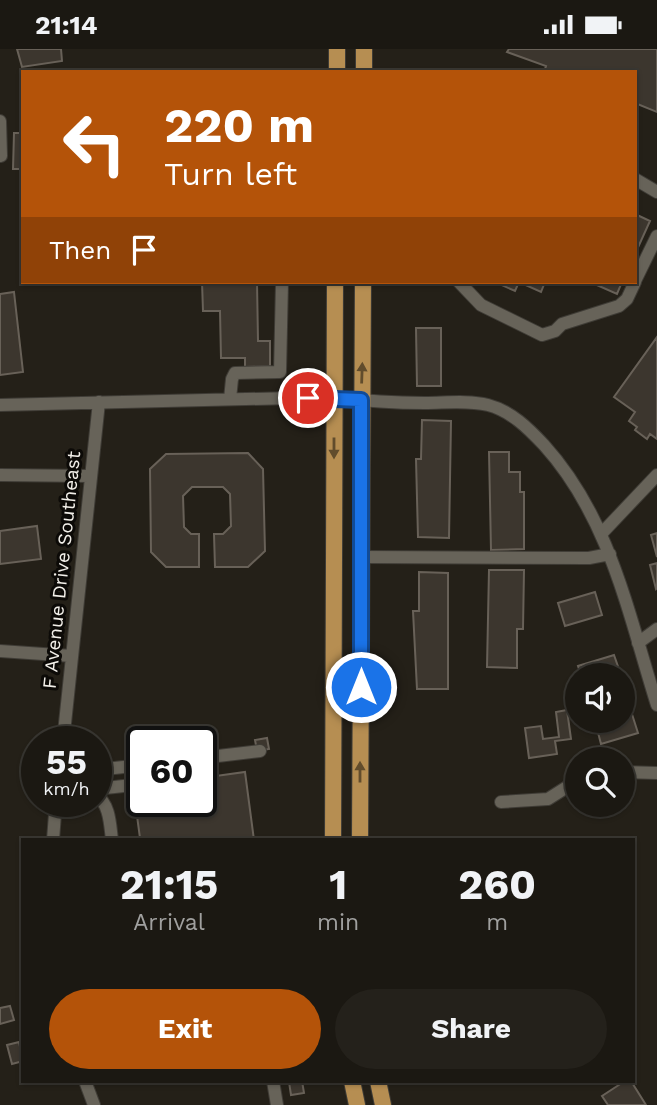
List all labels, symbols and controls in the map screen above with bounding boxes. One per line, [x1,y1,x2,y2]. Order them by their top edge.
text: 21:14 [35,10,98,40]
text: 220 m [164,96,314,154]
icon: left [49,98,140,189]
text: Turn left [164,155,297,193]
icon: arrive [125,231,163,269]
text: Then [49,235,111,265]
one-way arrow [356,362,367,384]
pin [278,368,338,428]
icon: arrive [289,379,327,417]
one-way arrow [328,437,340,459]
street label: F Avenue Drive Southeast [38,450,85,690]
position arrow [324,650,398,724]
map controls [565,663,635,817]
button: sound [565,663,635,733]
speed limit sign: 60 [126,726,217,817]
text: 55 [46,741,87,783]
button: search [565,747,635,817]
one-way arrow [354,761,366,783]
text: km/h [43,778,90,799]
text: 21:15 [120,860,218,909]
text: 1 [329,860,347,909]
text: 260 [458,860,536,909]
text: Arrival [133,909,205,936]
text: min [317,909,359,936]
text: m [486,909,508,936]
button: Exit [49,989,321,1069]
button: Share [335,989,607,1069]

